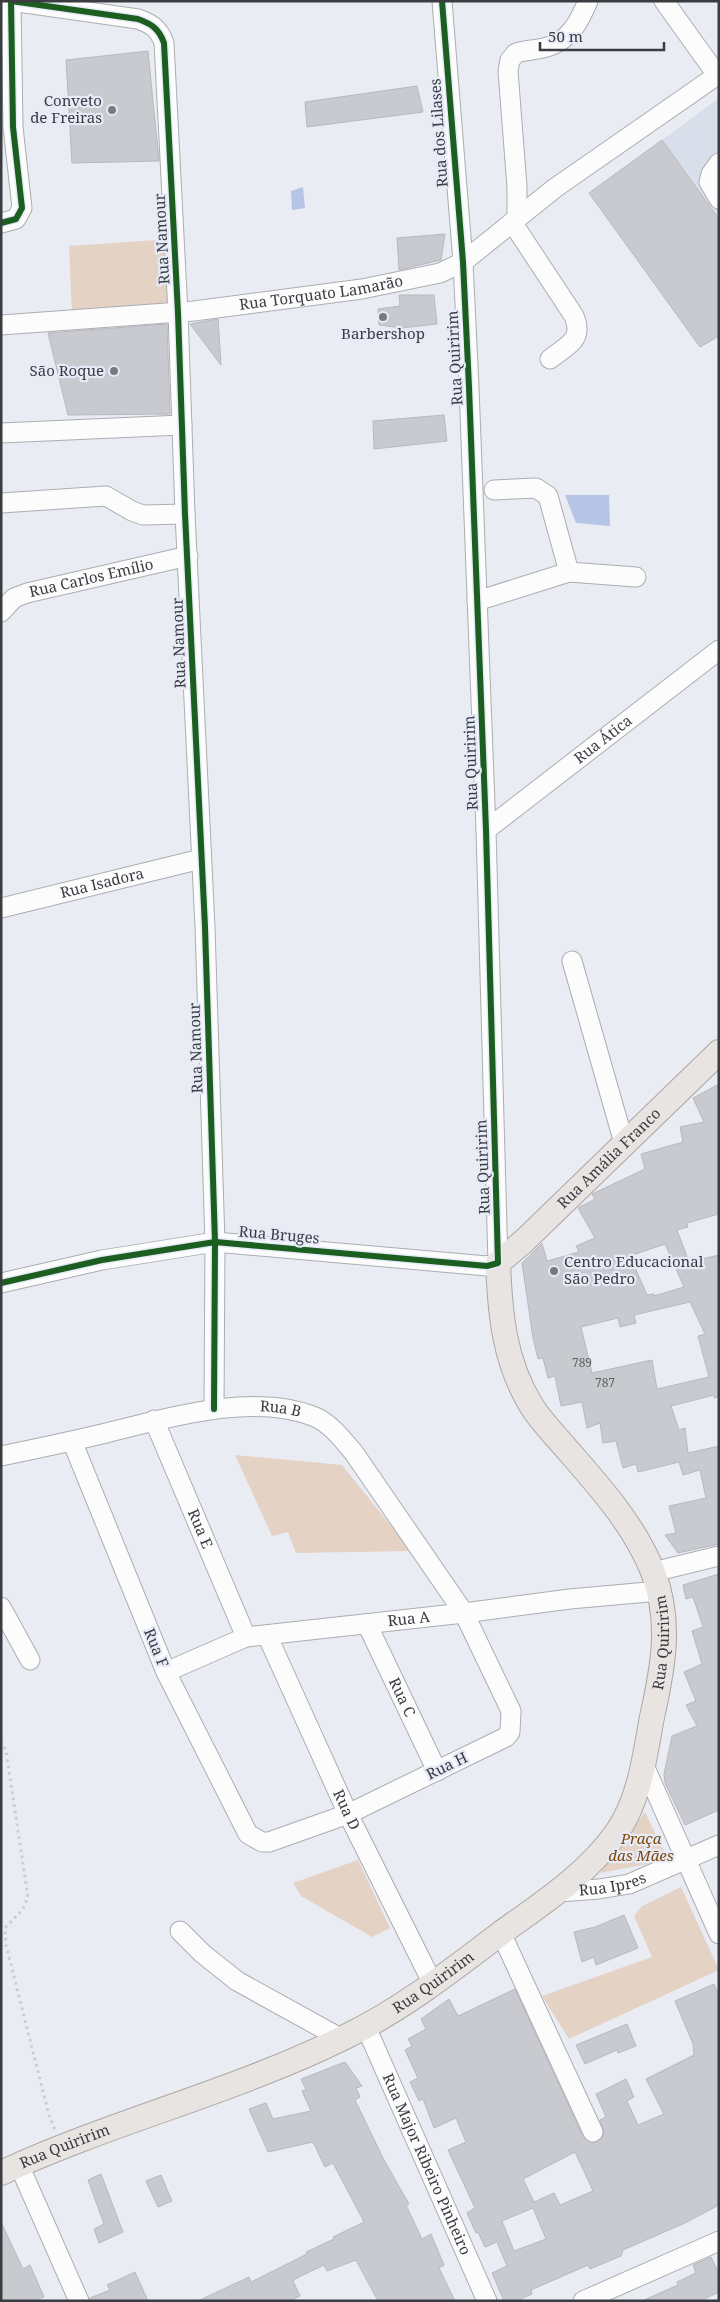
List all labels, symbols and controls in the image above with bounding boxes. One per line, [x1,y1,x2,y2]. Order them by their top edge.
scale bar [540,20,664,52]
text: 50 m [548,26,583,46]
street label: Rua dos Lilases [424,78,452,188]
place label: Conveto de Freiras [30,90,102,127]
marker: Conveto de Freiras [106,104,118,116]
street label: Rua Namour [149,193,173,285]
street label: Rua Torquato Lamarão [238,270,405,314]
street label: Rua Quiririm [442,310,466,406]
marker: Barbershop [377,311,389,323]
place label: Barbershop [341,323,425,343]
place label: São Roque [30,360,104,380]
marker: São Roque [108,365,120,377]
street label: Rua Carlos Emílio [27,553,155,601]
street label: Rua Namour [166,597,190,689]
street label: Rua Ática [569,710,636,768]
street label: Rua Quiririm [458,715,482,811]
street label: Rua Isadora [58,862,146,902]
street label: Rua Namour [183,1002,207,1094]
street label: Rua Amália Franco [553,1103,665,1212]
street label: Rua Quiririm [470,1119,494,1215]
street label: Rua Bruges [238,1221,321,1248]
place label: Centro Educacional São Pedro [564,1251,704,1288]
marker: Centro Educacional São Pedro [548,1265,560,1277]
house number: 789 [572,1354,592,1371]
house number: 787 [595,1374,615,1391]
street label: Rua B [260,1395,304,1421]
street label: Rua E [184,1505,218,1551]
street label: Rua Quiririm [647,1594,673,1691]
street label: Rua A [386,1606,431,1630]
street label: Rua F [140,1625,174,1670]
street label: Rua C [385,1674,421,1719]
street label: Rua H [423,1747,471,1784]
street label: Rua D [329,1786,365,1833]
park label: Praça das Mães [608,1828,674,1865]
street label: Rua Ipres [578,1867,649,1899]
street label: Rua Quiririm [388,1946,477,2017]
street label: Rua Major Ribeiro Pinheiro [379,2070,476,2258]
street label: Rua Quiririm [16,2119,112,2172]

